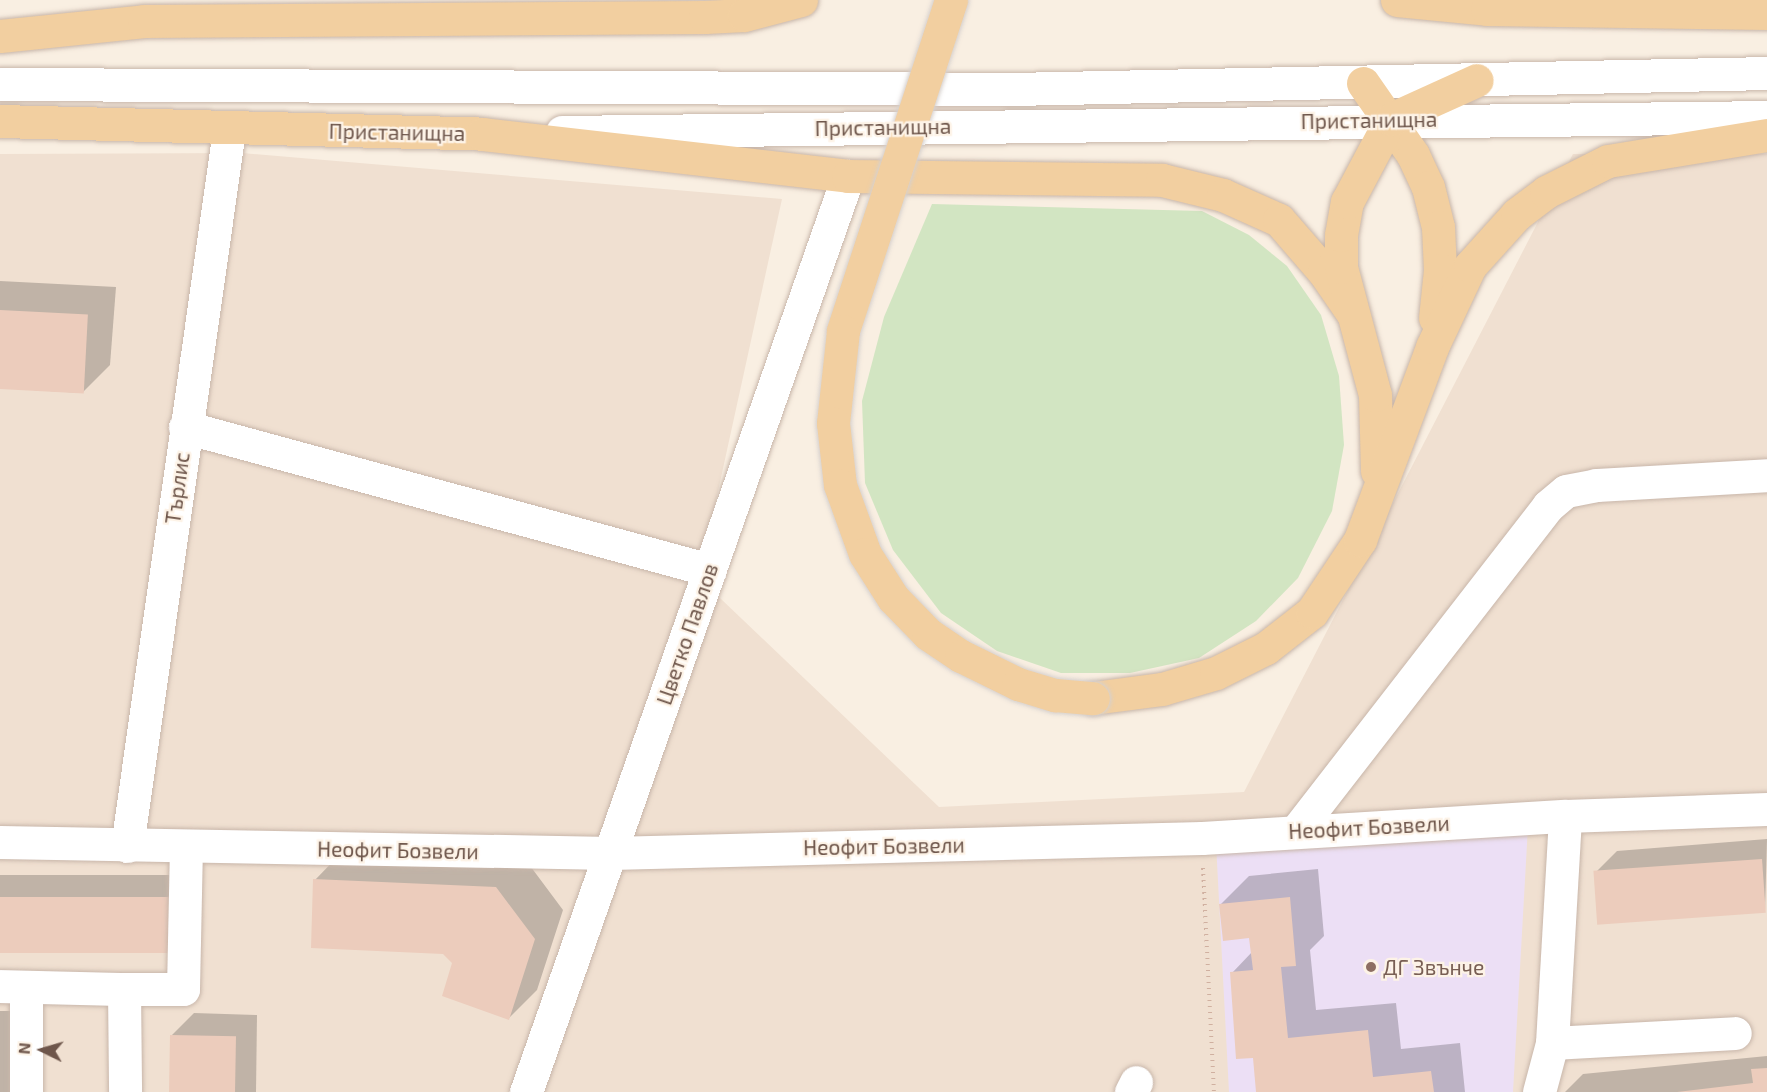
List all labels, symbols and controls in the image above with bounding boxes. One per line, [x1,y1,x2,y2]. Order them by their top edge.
street label: Пристанищна [1300,106,1438,134]
street label: Пристанищна [814,113,952,141]
street label: Пристанищна [328,118,466,146]
street label: Търлис [160,451,194,525]
street label: Цветко Павлов [651,560,723,708]
street label: Неофит Бозвели [1288,810,1450,844]
street label: Неофит Бозвели [803,832,965,860]
street label: Неофит Бозвели [317,836,479,864]
place label: ДГ Звънче [1383,954,1484,980]
marker: ДГ Звънче [1364,960,1378,974]
north arrow [12,1020,72,1080]
text: N [14,1042,34,1055]

